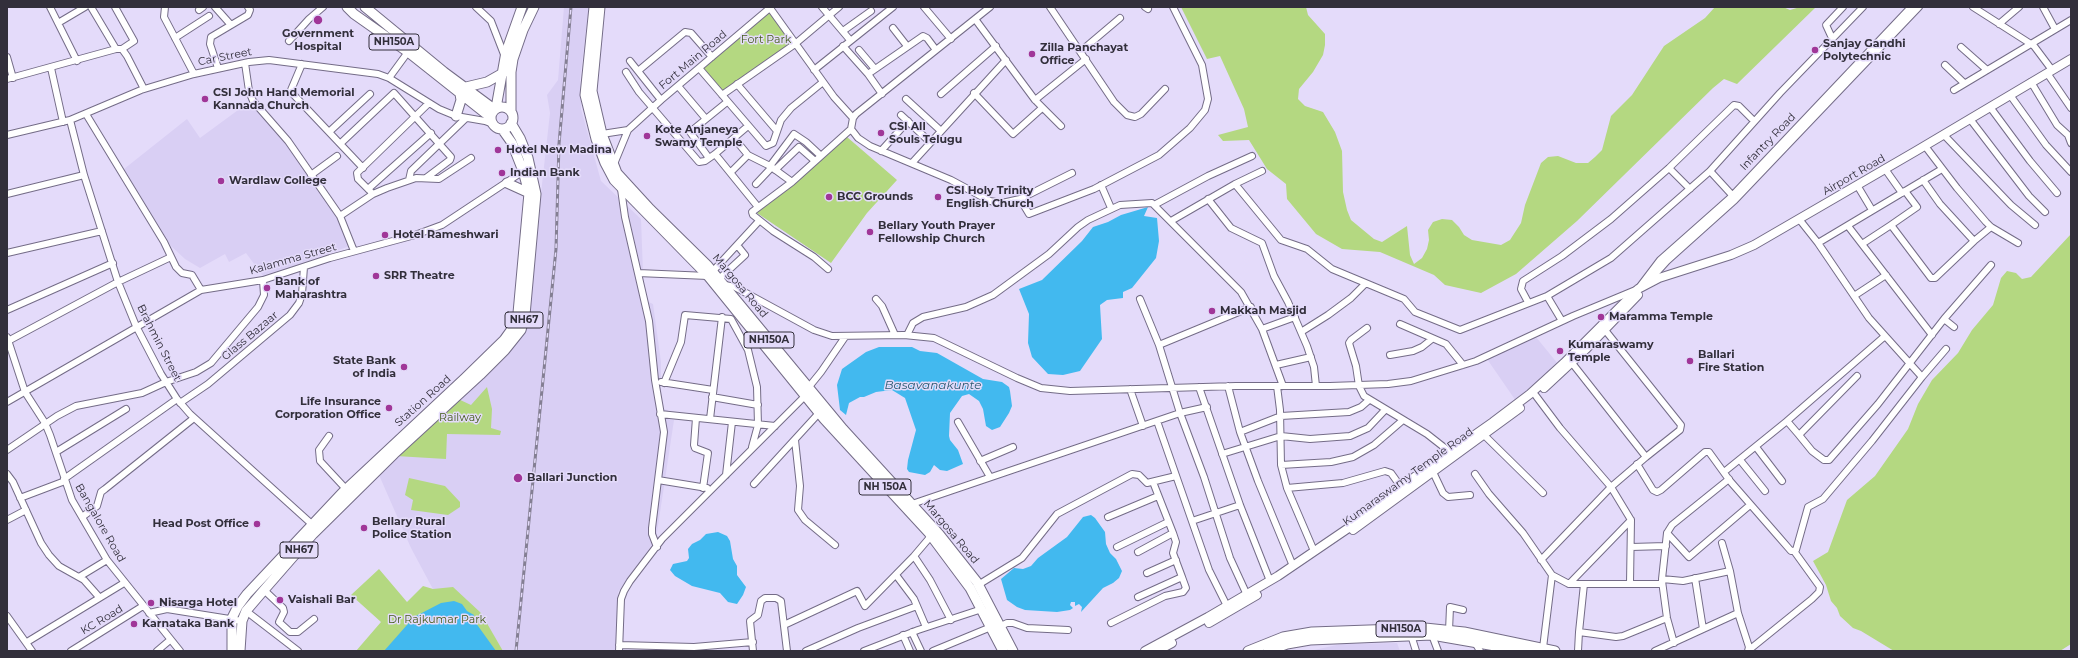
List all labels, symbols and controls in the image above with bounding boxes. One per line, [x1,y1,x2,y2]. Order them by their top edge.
marker: Government Hospital [312,14,324,26]
place label: Government Hospital [282,27,354,53]
street label: Fort Main Road [656,28,730,92]
park label: Fort Park [741,33,791,47]
road number: NH150A [369,34,419,50]
place label: Sanjay Gandhi Polytechnic [1823,37,1906,63]
place label: Zilla Panchayat Office [1040,41,1128,67]
street label: Car Street [197,45,253,69]
marker: Sanjay Gandhi Polytechnic [1810,45,1820,55]
marker: Zilla Panchayat Office [1027,49,1037,59]
place label: CSI John Hand Memorial Kannada Church [213,86,355,112]
marker: CSI John Hand Memorial Kannada Church [200,94,210,104]
street label: Infantry Road [1737,111,1799,173]
place label: CSI All Souls Telugu [889,120,962,146]
place label: Kote Anjaneya Swamy Temple [655,123,742,149]
marker: CSI All Souls Telugu [876,128,886,138]
marker: Kote Anjaneya Swamy Temple [642,131,652,141]
place label: Hotel New Madina [506,143,612,157]
marker: Hotel New Madina [493,145,503,155]
street label: Airport Road [1820,152,1888,198]
place label: Indian Bank [510,166,580,180]
marker: Indian Bank [497,168,507,178]
place label: Wardlaw College [229,174,327,188]
marker: Wardlaw College [216,176,226,186]
place label: CSI Holy Trinity English Church [946,184,1034,210]
place label: BCC Grounds [837,190,913,204]
marker: BCC Grounds [824,192,834,202]
marker: CSI Holy Trinity English Church [933,192,943,202]
place label: Bellary Youth Prayer Fellowship Church [878,219,995,245]
marker: Bellary Youth Prayer Fellowship Church [865,227,875,237]
place label: Hotel Rameshwari [393,228,499,242]
marker: Hotel Rameshwari [380,230,390,240]
street label: Kalamma Street [248,240,338,278]
street label: Margosa Road [709,251,771,321]
place label: SRR Theatre [384,269,455,283]
marker: SRR Theatre [371,271,381,281]
place label: Bank of Maharashtra [275,275,347,301]
marker: Bank of Maharashtra [262,283,272,293]
street label: Brahmin Street [134,302,184,384]
place label: Makkah Masjid [1220,304,1307,318]
marker: Makkah Masjid [1207,306,1217,316]
street label: Glass Bazaar [219,309,281,363]
place label: Maramma Temple [1609,310,1713,324]
road number: NH67 [505,312,543,328]
marker: Maramma Temple [1596,312,1606,322]
road number: NH150A [744,332,794,348]
place label: Kumaraswamy Temple [1568,338,1654,364]
marker: Kumaraswamy Temple [1555,346,1565,356]
place label: Ballari Fire Station [1698,348,1764,374]
place label: State Bank of India [333,354,396,380]
marker: Ballari Fire Station [1685,356,1695,366]
marker: State Bank of India [399,362,409,372]
street label: Station Road [392,372,454,430]
water label: Basavanakunte [885,378,981,392]
place label: Life Insurance Corporation Office [275,395,381,421]
marker: Life Insurance Corporation Office [384,403,394,413]
park label: Railway [439,411,481,425]
street label: Kumaraswamy Temple Road [1340,425,1476,529]
place label: Ballari Junction [527,471,617,485]
marker: Ballari Junction [512,472,524,484]
road number: NH 150A [859,479,911,495]
street label: Bangalore Road [72,481,128,565]
street label: Margosa Road [920,497,982,567]
place label: Bellary Rural Police Station [372,515,452,541]
place label: Head Post Office [152,517,249,531]
marker: Head Post Office [252,519,262,529]
marker: Bellary Rural Police Station [359,523,369,533]
road number: NH67 [280,542,318,558]
place label: Vaishali Bar [288,593,356,607]
marker: Vaishali Bar [275,595,285,605]
place label: Nisarga Hotel [159,596,237,610]
marker: Nisarga Hotel [146,598,156,608]
street label: KC Road [79,602,125,638]
park label: Dr Rajkumar Park [388,613,486,627]
place label: Karnataka Bank [142,617,234,631]
marker: Karnataka Bank [129,619,139,629]
road number: NH150A [1376,621,1426,637]

